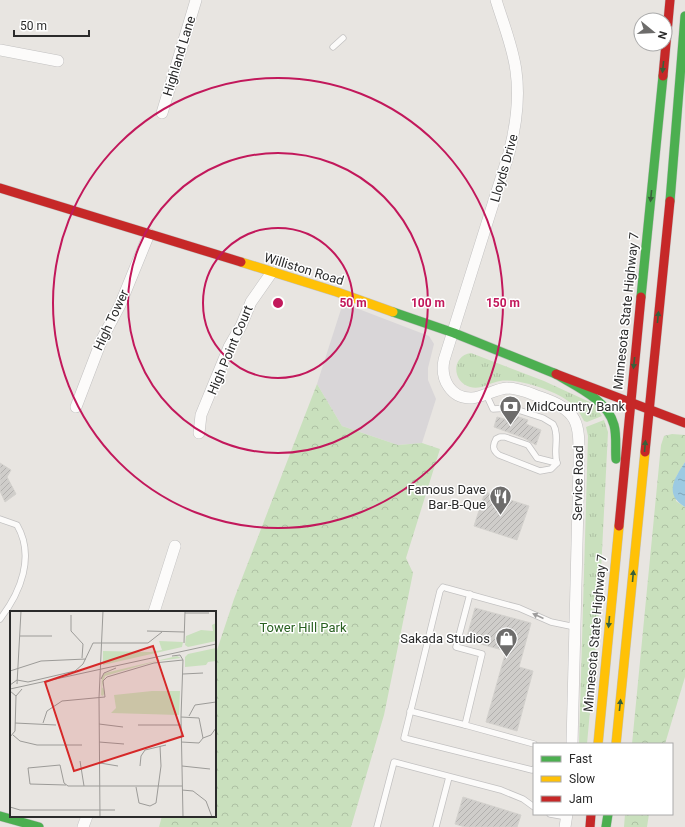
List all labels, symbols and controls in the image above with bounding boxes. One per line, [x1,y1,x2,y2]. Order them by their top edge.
scale bar [14,12,89,38]
north arrow [633,12,673,52]
street label: Highland Lane [160,14,198,98]
text: 50 m [20,19,47,33]
text: N [655,29,669,41]
one-way arrow [660,61,667,73]
street label: Lloyds Drive [487,132,521,204]
one-way arrow [647,190,654,202]
street label: Minnesota State Highway 7 [610,232,642,390]
street label: Williston Road [262,250,346,288]
street label: High Tower [90,287,132,353]
centre of rings [271,296,285,310]
text: 50 m [339,296,367,310]
text: 100 m [411,296,445,310]
text: 150 m [486,296,520,310]
street label: High Point Court [204,303,256,397]
one-way arrow [655,311,661,323]
one-way arrow [631,357,637,369]
bank icon: MidCountry Bank [497,393,523,426]
place label: MidCountry Bank [526,399,626,414]
one-way arrow [642,440,649,453]
street label: Service Road [570,445,586,521]
place label: Famous Dave Bar-B-Que [407,482,486,512]
restaurant icon: Famous Dave Bar-B-Que [488,483,514,516]
street label: Minnesota State Highway 7 [581,554,609,712]
one-way arrow [630,570,637,582]
inset map [10,611,216,817]
one-way arrow [532,613,543,619]
one-way arrow [606,616,613,628]
park label: Tower Hill Park [259,620,347,635]
shop icon: Sakada Studios [493,625,519,658]
place label: Sakada Studios [400,631,490,646]
one-way arrow [617,699,623,711]
legend [533,743,673,815]
text: Fast [569,752,592,766]
text: Slow [569,772,595,786]
text: Jam [569,792,593,806]

